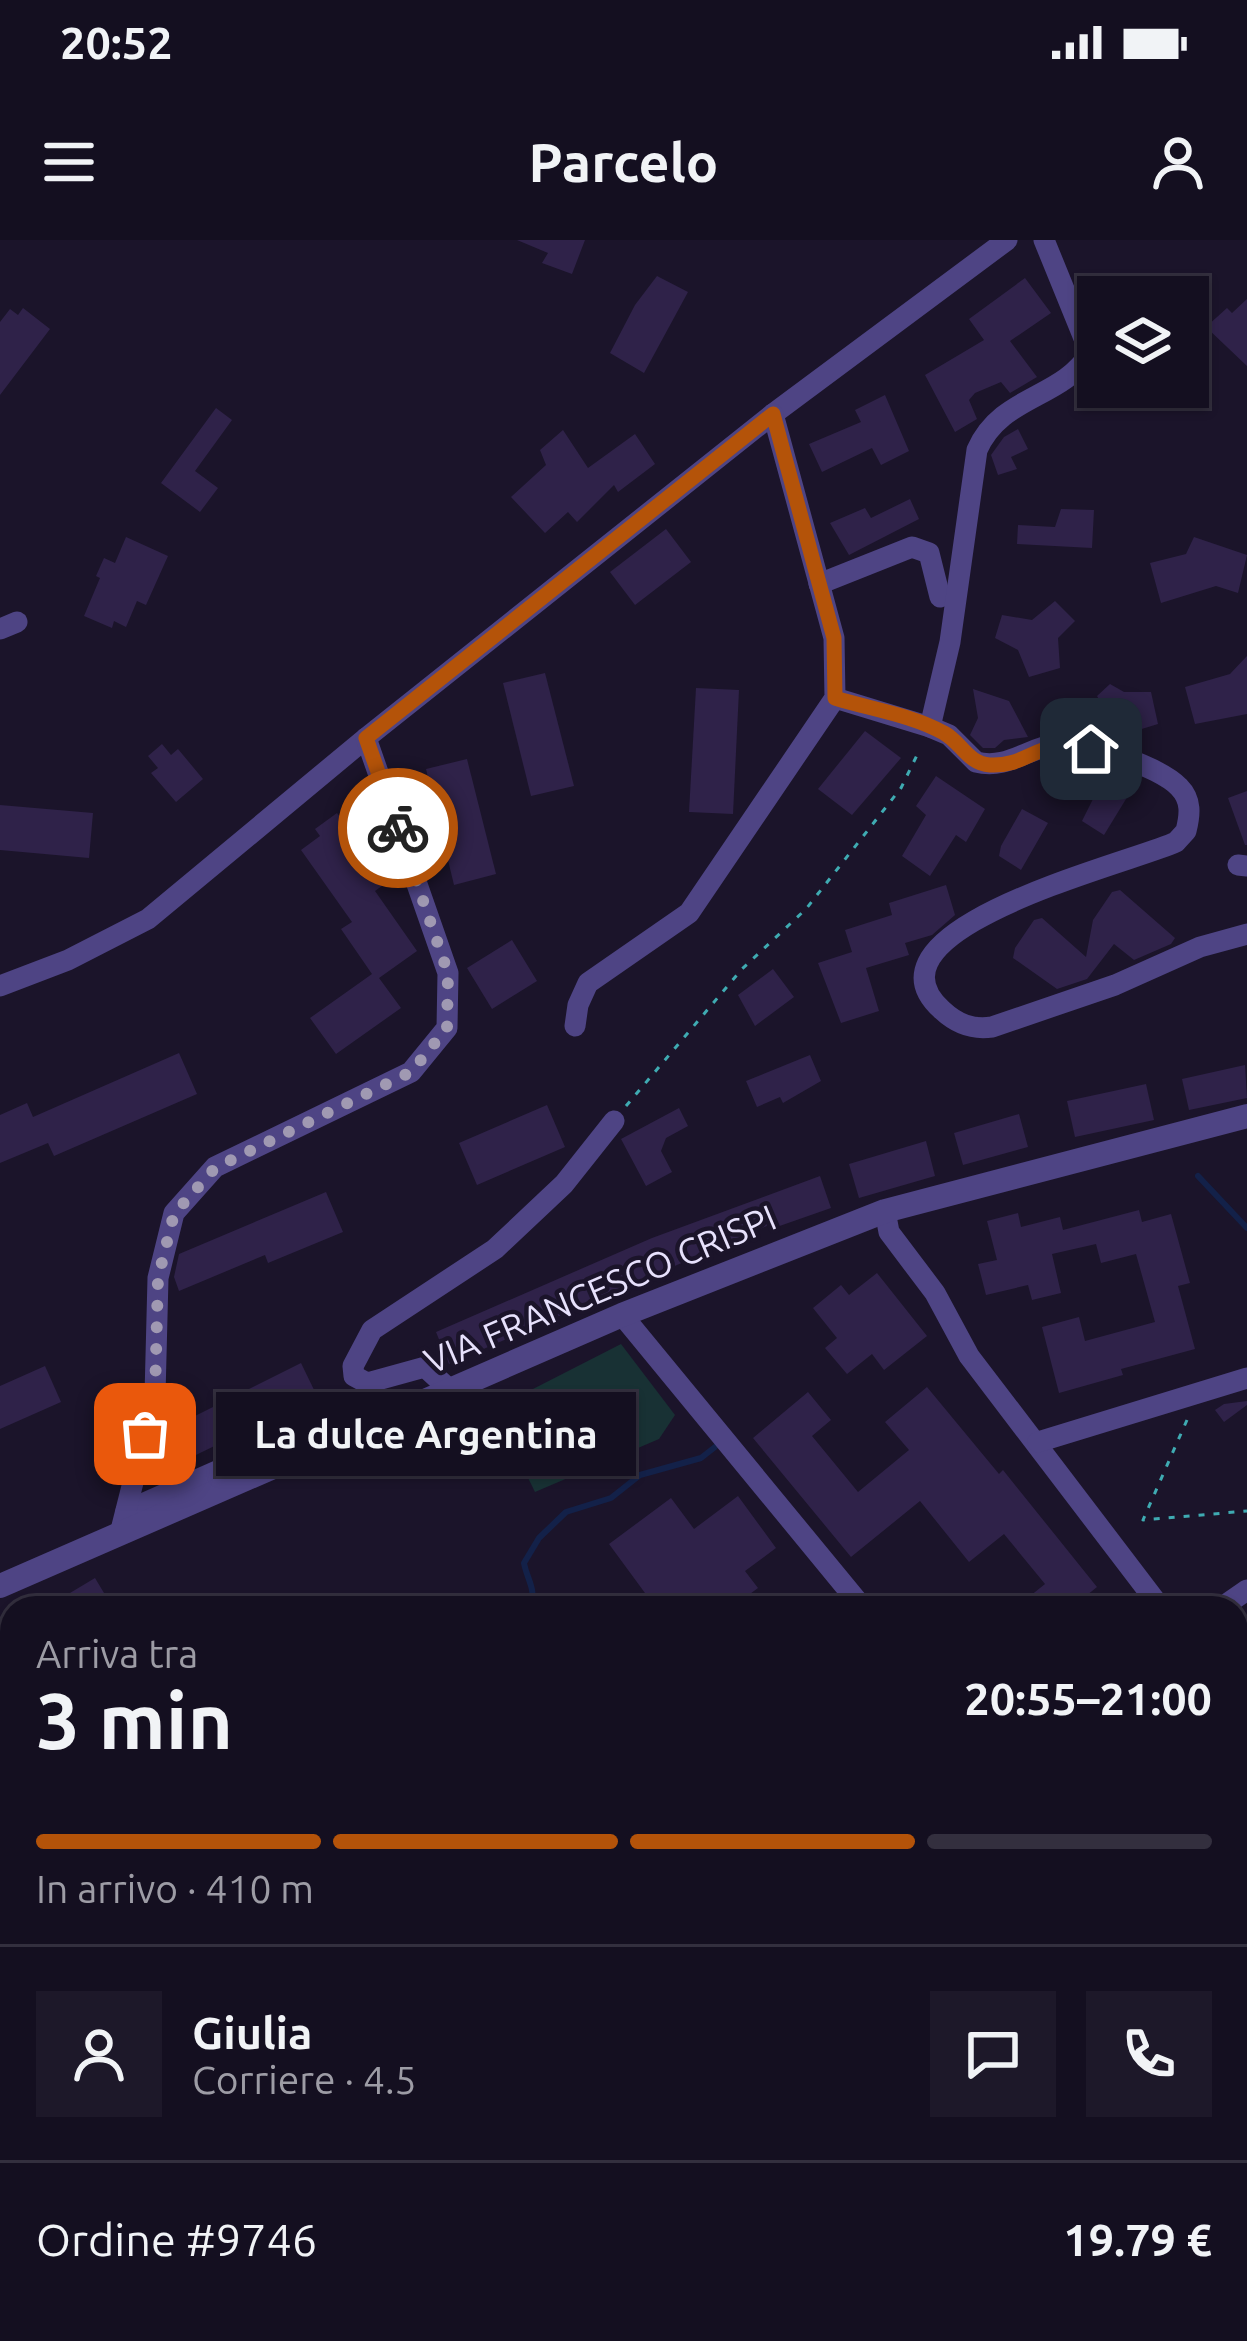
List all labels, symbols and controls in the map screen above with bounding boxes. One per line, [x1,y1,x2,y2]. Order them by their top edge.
text: 20:52 [60,17,173,68]
icon: menu [36,129,102,195]
icon: person [1145,129,1211,195]
text: Parcelo [529,132,718,192]
map controls [1077,276,1209,408]
button: layers [1077,276,1209,408]
pin [1040,698,1142,800]
icon: home [1058,716,1124,782]
courier [338,768,458,888]
icon: bike [365,795,431,861]
street label: VIA FRANCESCO CRISPI [418,1196,782,1381]
pin [94,1383,196,1485]
callout: La dulce Argentina [217,1392,637,1476]
icon: bag [112,1401,178,1467]
text: La dulce Argentina [254,1412,598,1455]
text: Arriva tra [36,1632,198,1675]
text: 20:55–21:00 [964,1673,1212,1724]
text: 3 min [36,1676,233,1764]
text: In arrivo · 410 m [36,1867,314,1910]
button: person [36,1991,162,2117]
button: chat [930,1991,1056,2117]
button: phone [1086,1991,1212,2117]
text: Giulia [192,2007,313,2058]
text: Corriere · 4.5 [192,2058,417,2101]
text: Ordine #9746 [36,2214,317,2265]
text: 19.79 € [1063,2214,1212,2265]

